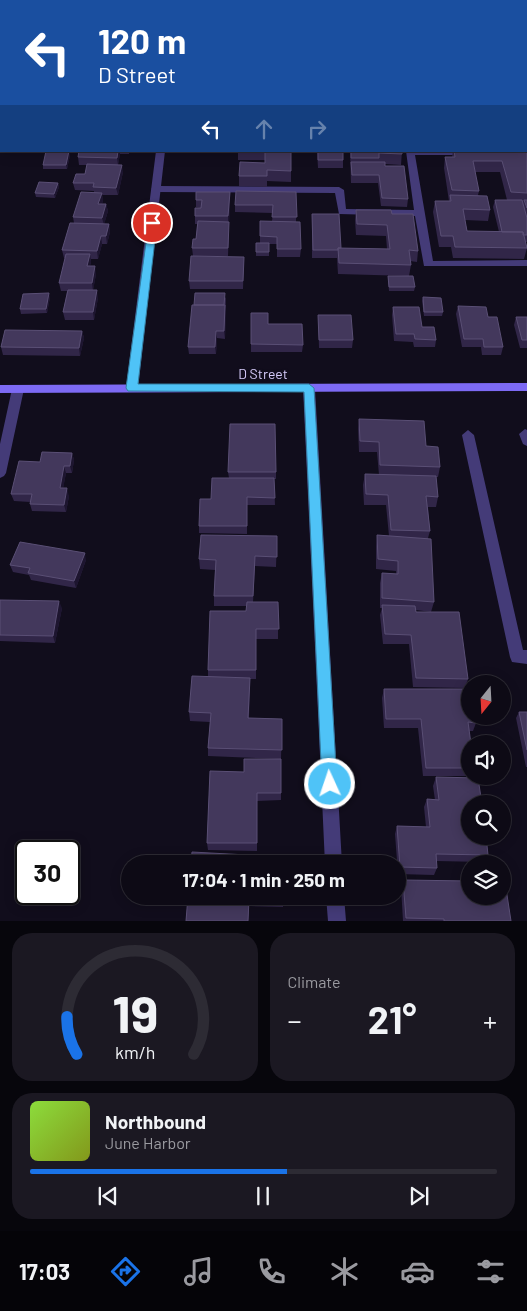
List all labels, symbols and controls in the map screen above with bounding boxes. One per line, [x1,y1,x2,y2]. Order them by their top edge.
text: 120 m [98,19,186,61]
icon: left [15,20,80,85]
text: D Street [98,61,176,87]
icon: left [197,115,225,143]
icon: ahead [250,115,278,143]
icon: right [303,115,331,143]
pin [131,202,173,244]
icon: arrive [138,209,166,237]
street label: D Street [238,365,288,382]
north arrow [461,675,511,725]
map controls [461,675,511,905]
button: sound [461,735,511,785]
position arrow [303,757,355,809]
button: search [461,795,511,845]
speed limit sign: 30 [15,840,80,905]
button: layers [461,855,511,905]
text: 17:04 · 1 min · 250 m [182,868,345,891]
text: Climate [288,972,340,991]
text: 19 [112,981,158,1043]
text: 21° [368,996,417,1042]
text: − [288,1003,302,1037]
text: + [483,1003,497,1037]
text: km/h [115,1041,155,1063]
text: Northbound [105,1110,206,1133]
text: June Harbor [105,1133,191,1152]
icon: previous [94,1182,122,1210]
icon: pause [249,1182,277,1210]
icon: next [405,1182,433,1210]
icon: directions [108,1254,143,1289]
icon: music [181,1254,216,1289]
icon: phone [254,1254,289,1289]
icon: climate [327,1254,362,1289]
icon: car [400,1254,435,1289]
icon: filters [473,1254,508,1289]
text: 17:03 [19,1258,70,1284]

